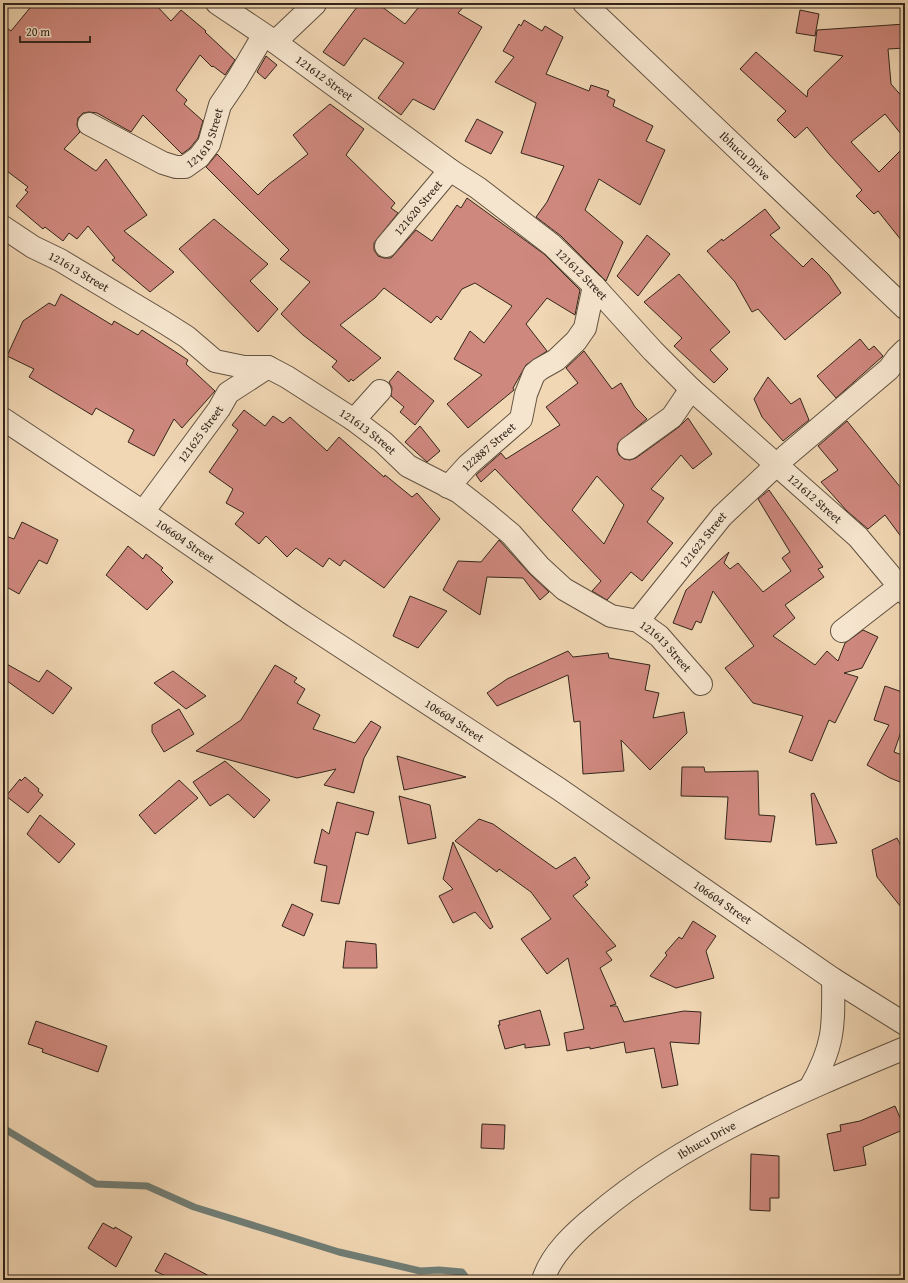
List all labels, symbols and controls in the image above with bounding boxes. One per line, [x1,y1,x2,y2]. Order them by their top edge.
scale bar [20,18,90,44]
text: 20 m [26,23,50,40]
street label: 121612 Street [292,51,358,105]
street label: 121619 Street [182,105,227,172]
street label: Ibhucu Drive [716,127,775,184]
street label: 121620 Street [390,175,447,239]
street label: 121612 Street [552,244,612,304]
street label: 121613 Street [46,247,113,296]
street label: 121625 Street [173,401,228,466]
street label: 121613 Street [336,404,401,459]
street label: 122887 Street [457,418,520,475]
street label: 121612 Street [784,469,847,528]
street label: 121623 Street [675,507,731,571]
street label: 106604 Street [153,514,219,567]
street label: 121613 Street [636,616,696,676]
street label: 106604 Street [422,695,488,746]
street label: 106604 Street [690,876,756,929]
street label: Ibhucu Drive [674,1116,739,1163]

